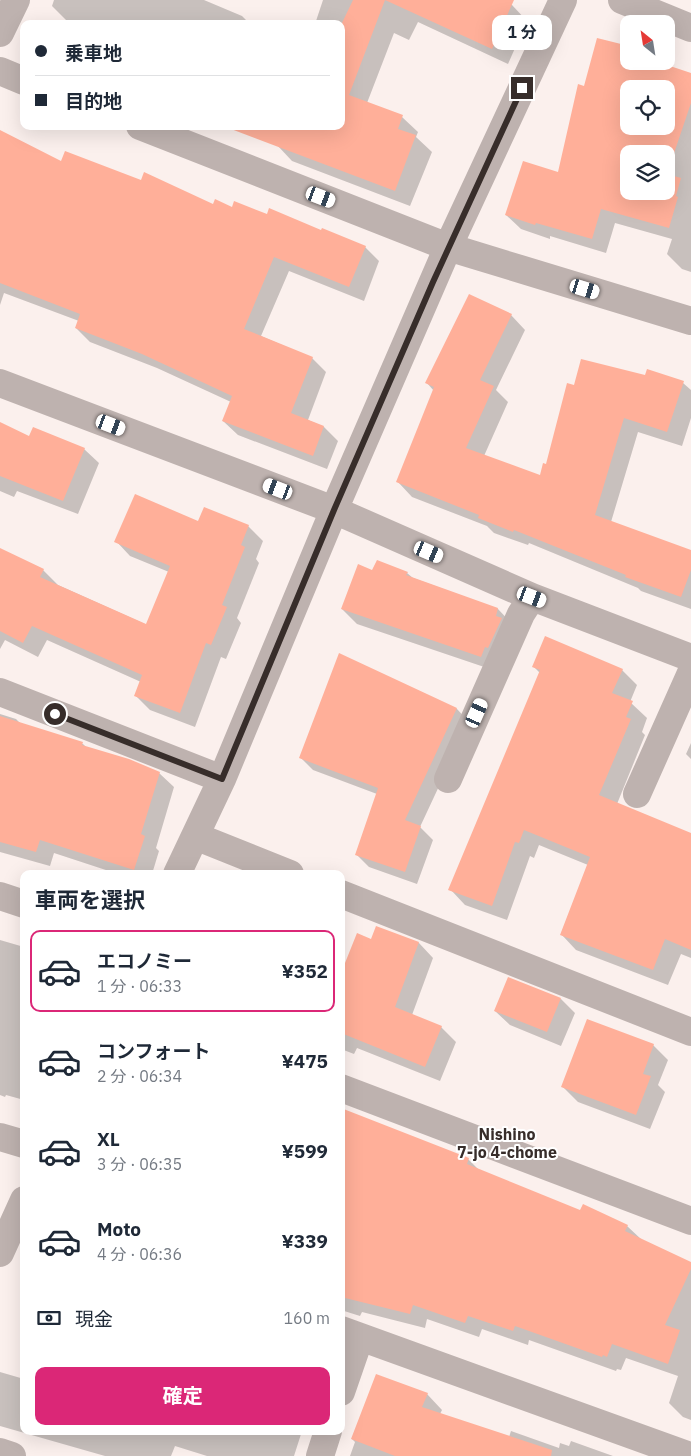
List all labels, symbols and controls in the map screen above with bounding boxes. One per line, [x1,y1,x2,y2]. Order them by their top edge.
north arrow [620,15,675,70]
map controls [620,15,675,200]
callout: 1 分 [492,16,552,51]
text: 1 分 [507,22,537,42]
text: 乗車地 [65,41,122,65]
route end [511,77,533,99]
button: locate [620,80,675,135]
text: 目的地 [65,89,122,113]
button: layers [620,145,675,200]
car [304,185,337,209]
car [568,277,601,301]
car [94,413,127,437]
car [261,477,294,501]
car [412,539,445,565]
car [515,585,548,609]
car [464,696,489,730]
route start [44,703,66,725]
text: 車両を選択 [35,885,145,914]
icon: car [37,949,82,994]
text: エコノミー [97,949,192,973]
text: ¥352 [281,959,328,983]
text: 1 分 · 06:33 [97,976,182,996]
icon: car [37,1039,82,1084]
text: コンフォート [97,1039,210,1063]
text: ¥475 [281,1049,328,1073]
text: 2 分 · 06:34 [97,1066,182,1086]
district label: Nishino 7-jo 4-chome [457,1124,557,1162]
text: XL [97,1127,120,1151]
icon: car [37,1129,82,1174]
text: ¥599 [281,1139,328,1163]
text: 3 分 · 06:35 [97,1154,182,1174]
text: Moto [97,1217,141,1241]
icon: car [37,1219,82,1264]
text: ¥339 [281,1229,328,1253]
text: 4 分 · 06:36 [97,1244,182,1264]
icon: cash [35,1304,63,1332]
text: 現金 [75,1307,113,1331]
text: 160 m [283,1308,330,1328]
button: 確定 [35,1367,330,1425]

